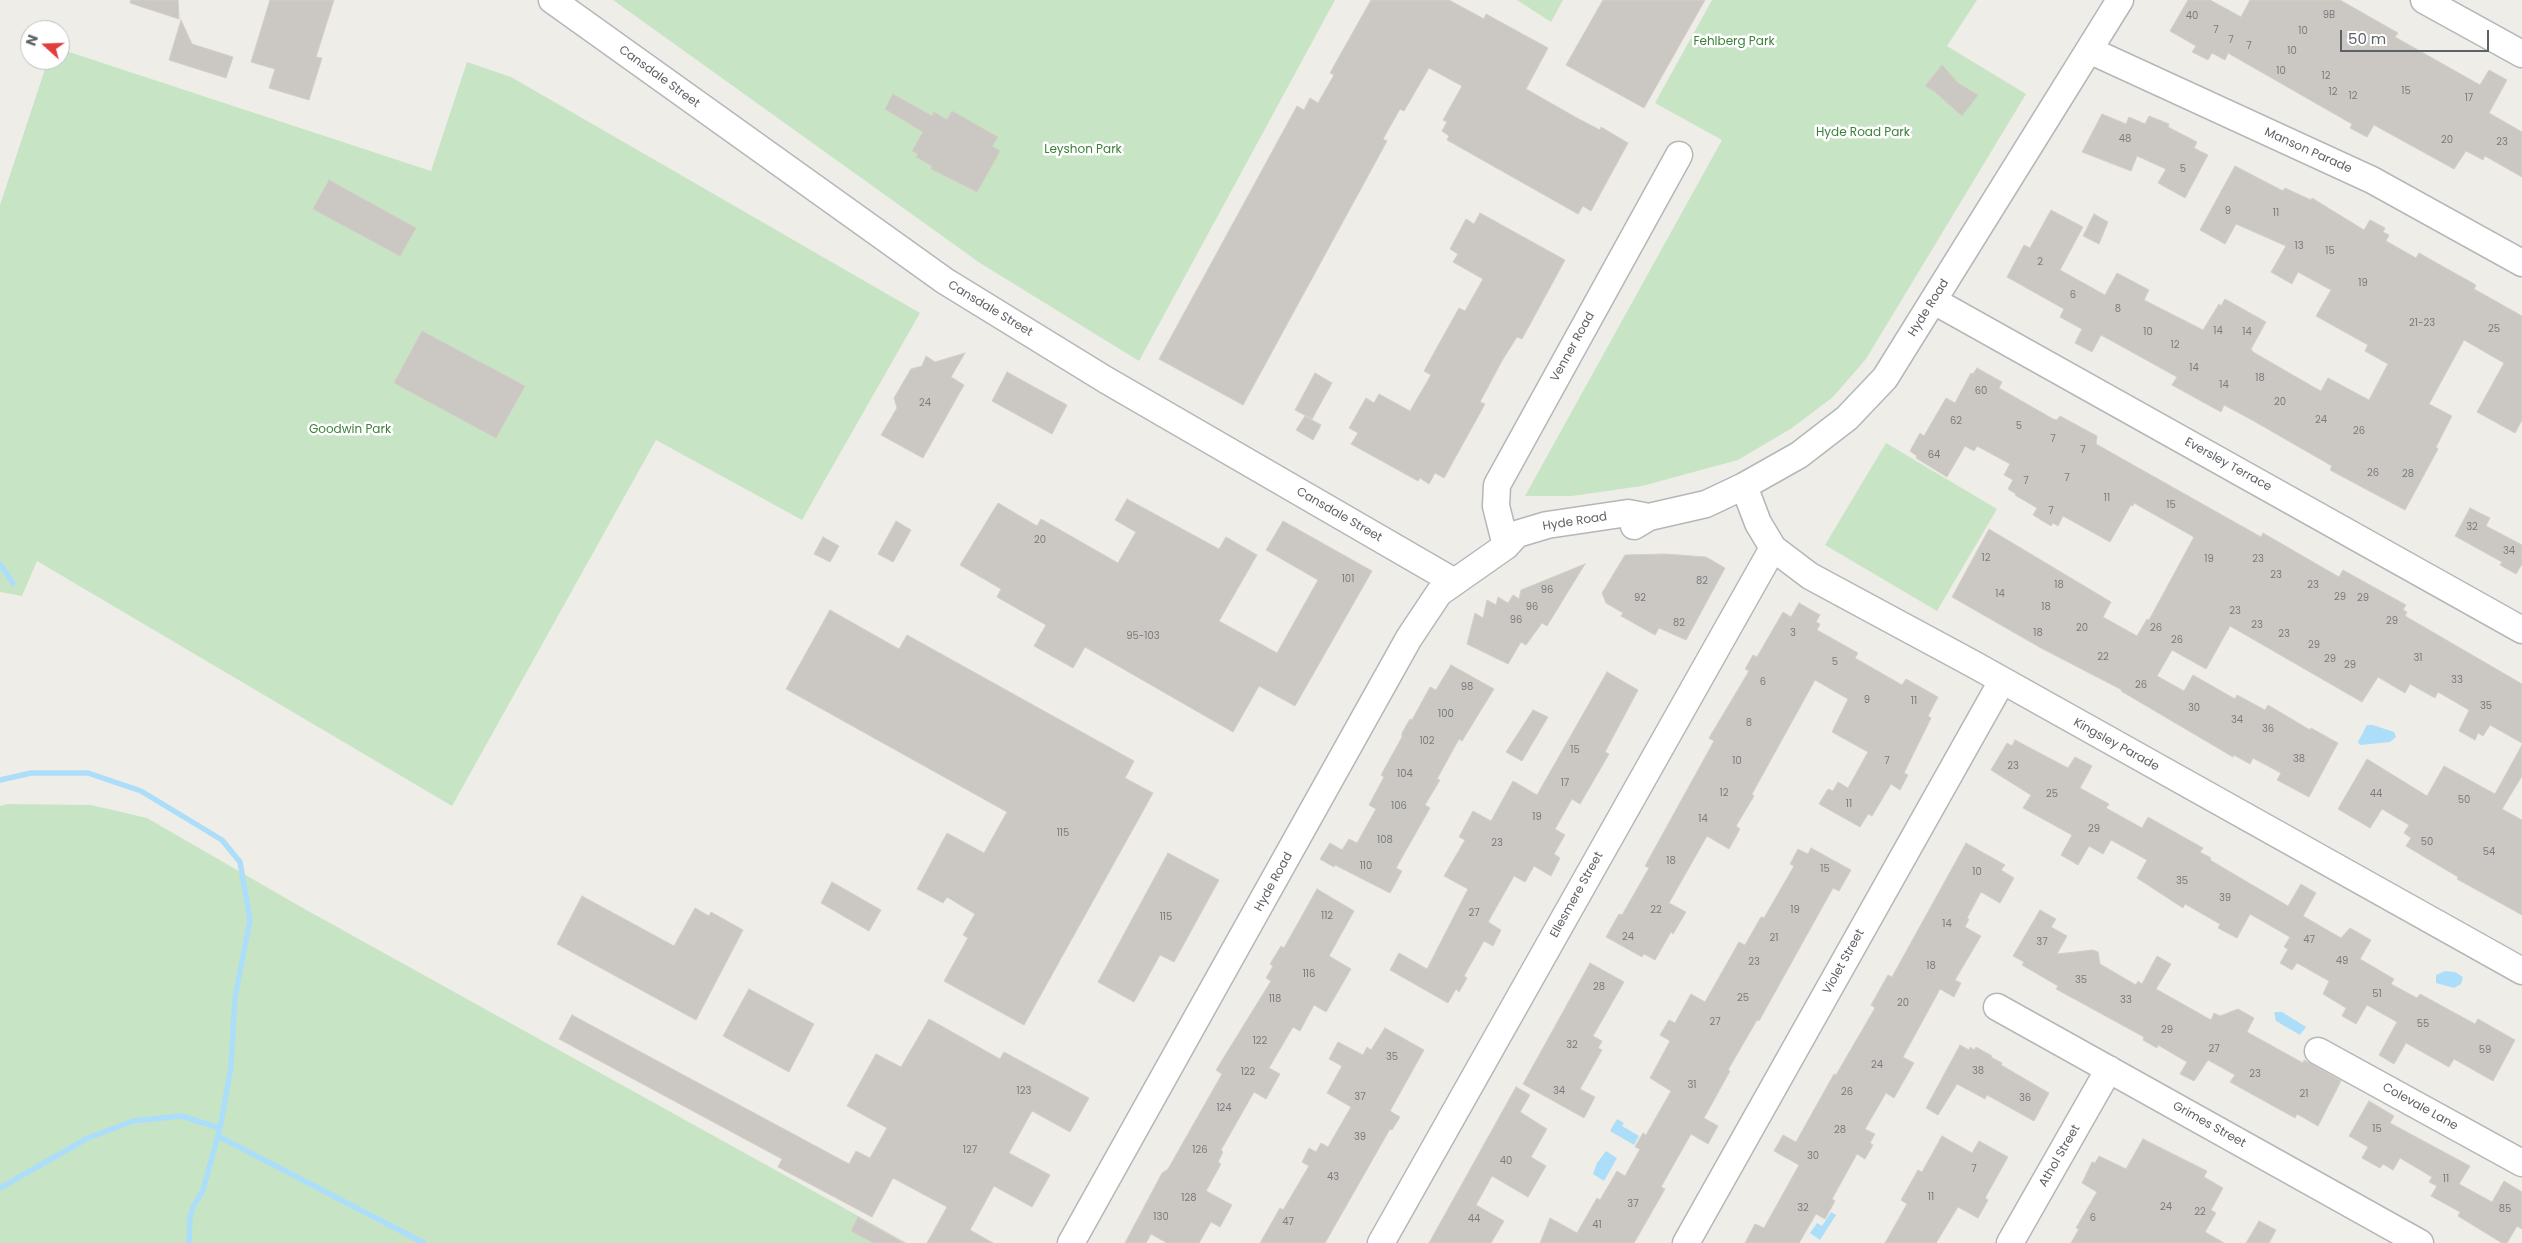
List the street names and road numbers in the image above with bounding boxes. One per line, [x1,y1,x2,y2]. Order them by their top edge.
street label: Cansdale Street [616,43,702,111]
street label: Manson Parade [2262,125,2354,177]
street label: Hyde Road [1906,277,1952,339]
street label: Cansdale Street [945,278,1035,340]
street label: Venner Road [1548,310,1598,384]
street label: Eversley Terrace [2182,435,2274,495]
street label: Cansdale Street [1294,485,1384,545]
street label: Hyde Road [1542,510,1608,534]
street label: Kingsley Parade [2071,715,2161,775]
street label: Hyde Road [1252,850,1296,914]
street label: Ellesmere Street [1547,850,1607,940]
street label: Violet Street [1820,927,1868,997]
street label: Colevale Lane [2380,1080,2460,1134]
street label: Grimes Street [2170,1099,2248,1151]
street label: Athol Street [2036,1122,2084,1190]

